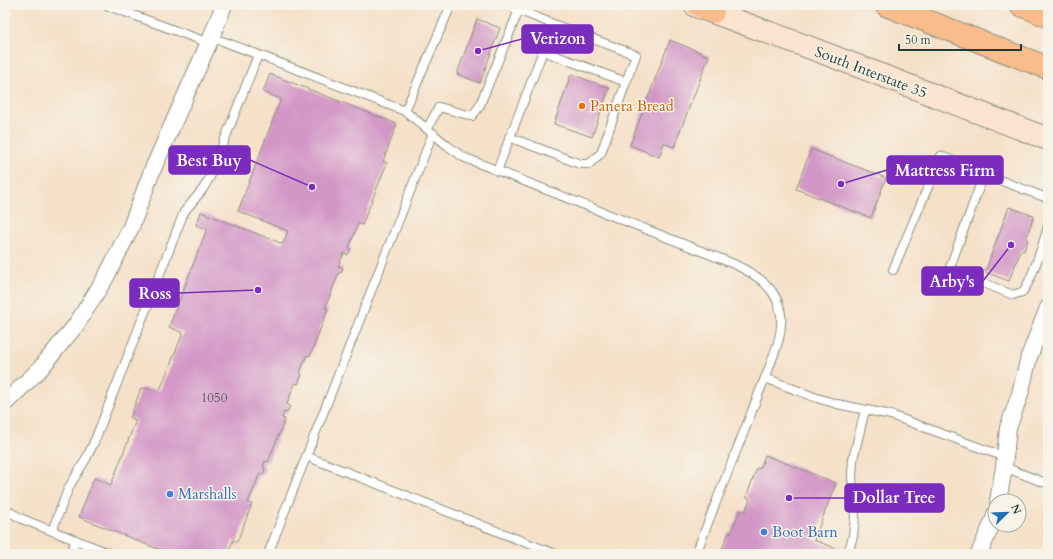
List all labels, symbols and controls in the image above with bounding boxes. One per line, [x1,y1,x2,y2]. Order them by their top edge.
callout: Verizon [522,25,593,53]
scale bar [899,26,1021,52]
text: Verizon [530,28,587,50]
text: 50 m [905,32,932,48]
street label: South Interstate 35 [812,41,930,103]
place label: Panera Bread [590,96,674,116]
marker: Panera Bread [577,101,587,111]
callout: Best Buy [169,146,250,174]
text: Best Buy [176,150,242,172]
callout: Mattress Firm [887,156,1003,184]
text: Mattress Firm [895,160,995,182]
callout: Arby's [922,267,983,295]
text: Arby's [929,271,975,293]
callout: Ross [130,279,179,307]
text: Ross [139,283,172,305]
house number: 1050 [201,389,228,407]
place label: Marshalls [178,484,236,504]
callout: Dollar Tree [845,484,944,512]
text: Dollar Tree [853,487,935,509]
marker: Marshalls [165,489,175,499]
north arrow [987,493,1027,533]
text: N [1007,502,1025,517]
place label: Boot Barn [772,522,838,542]
marker: Boot Barn [759,527,769,537]

